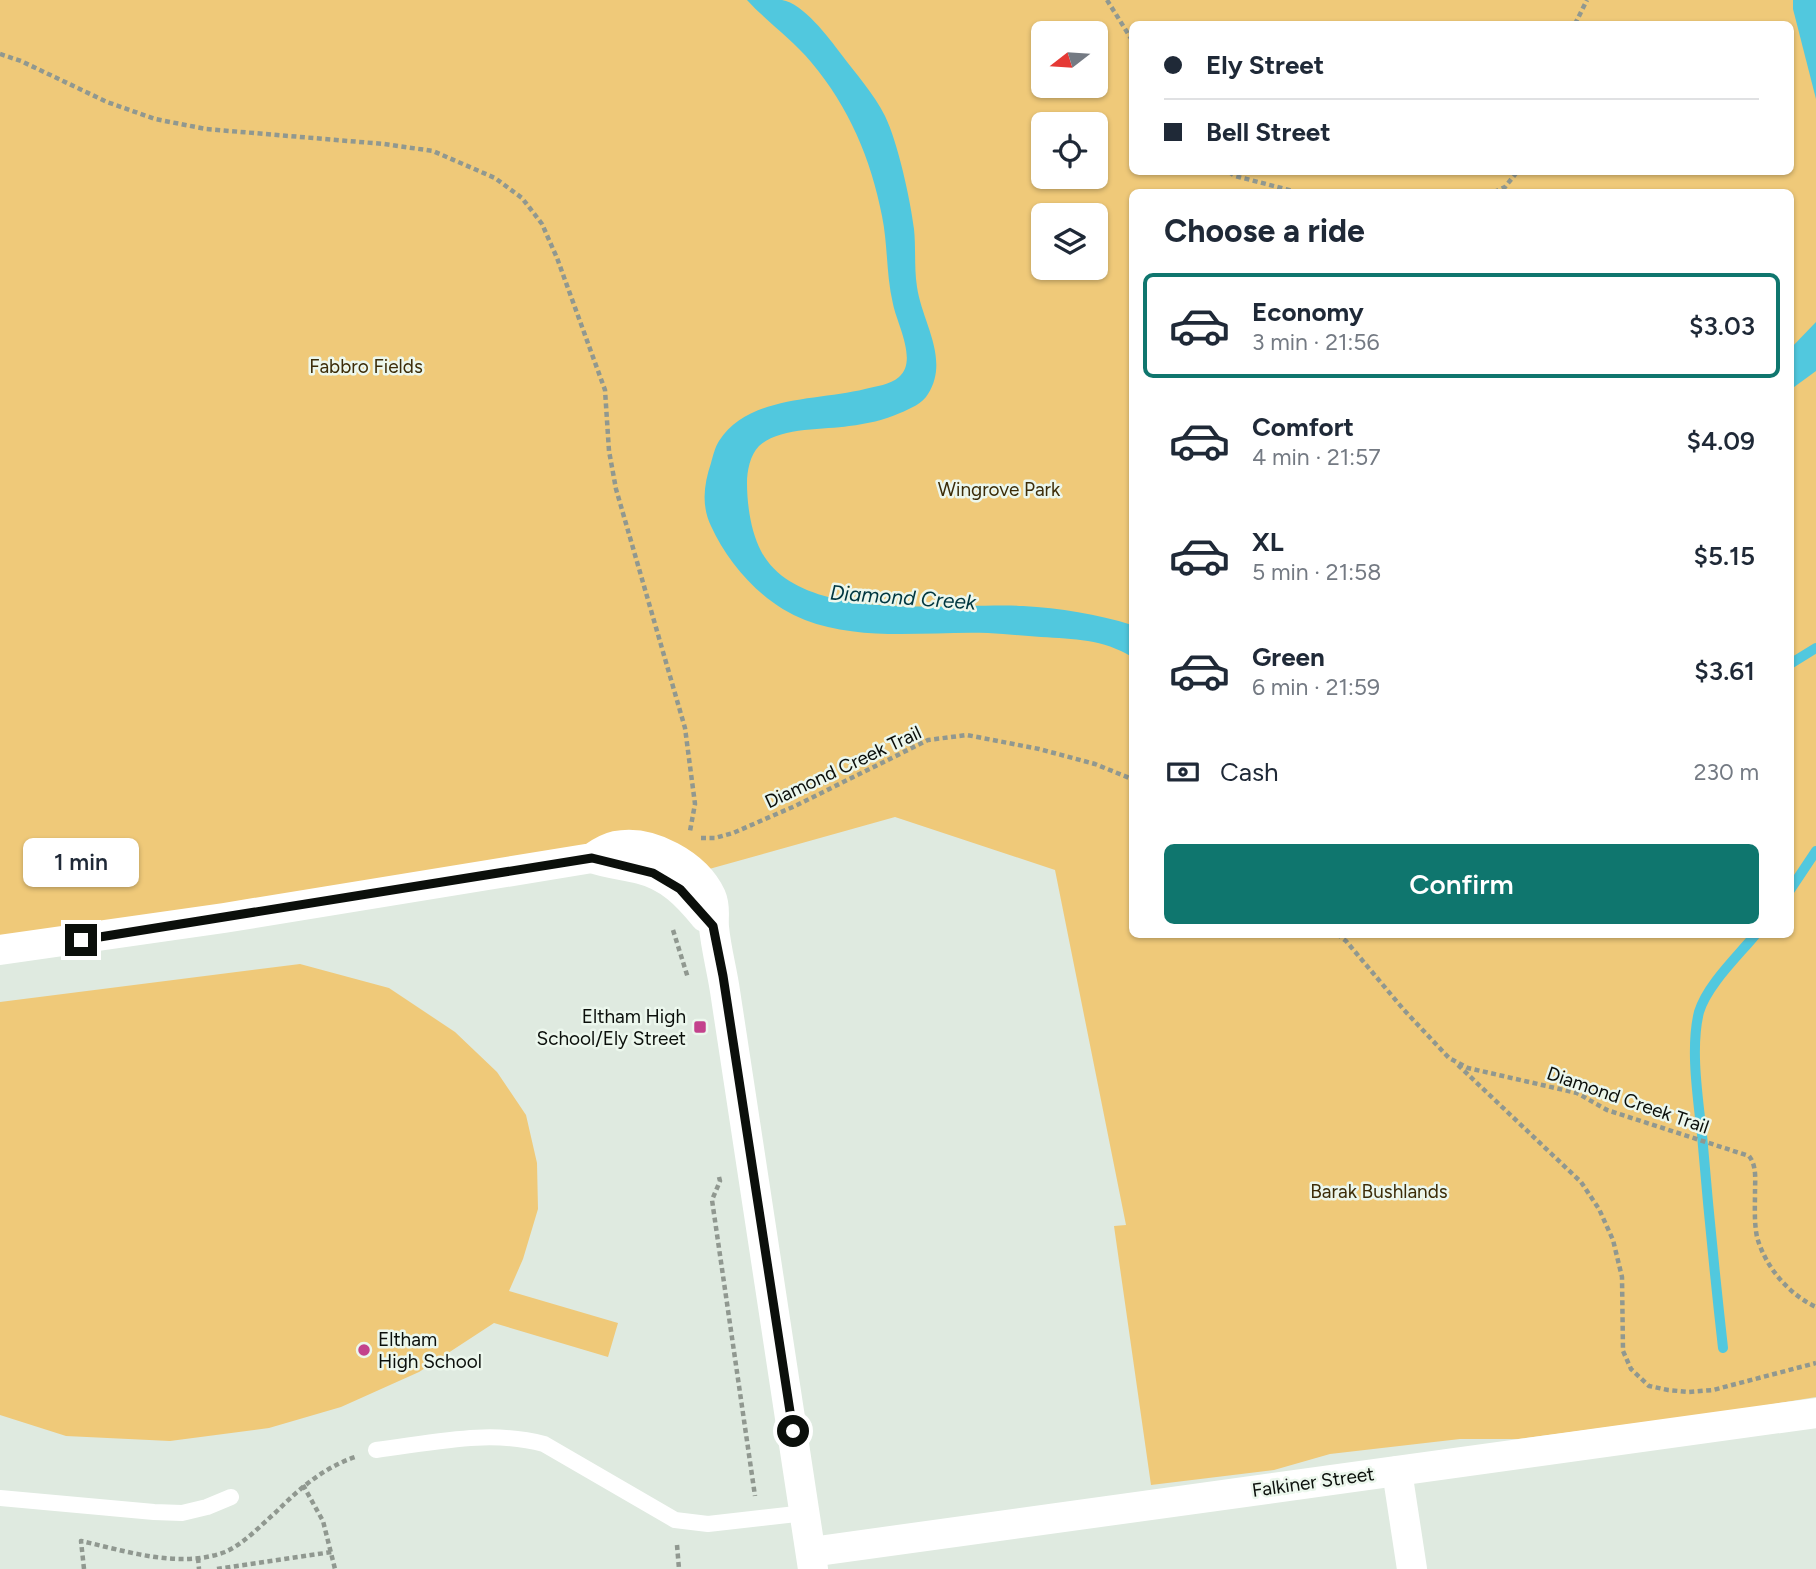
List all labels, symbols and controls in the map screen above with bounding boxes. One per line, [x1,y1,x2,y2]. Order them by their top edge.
north arrow [1031,21,1108,98]
map controls [1031,21,1108,280]
text: Ely Street [1206,49,1324,81]
button: locate [1031,112,1108,189]
text: Bell Street [1206,116,1331,148]
button: layers [1031,203,1108,280]
text: Choose a ride [1164,212,1365,250]
icon: car [1168,294,1231,357]
text: Economy [1252,296,1364,328]
text: $3.03 [1689,310,1755,342]
text: 3 min · 21:56 [1252,328,1380,356]
park label: Fabbro Fields [309,355,423,378]
icon: car [1168,409,1231,472]
text: Comfort [1252,411,1354,443]
text: $4.09 [1686,425,1755,457]
text: 4 min · 21:57 [1252,443,1381,471]
park label: Wingrove Park [938,478,1061,501]
icon: car [1168,524,1231,587]
text: XL [1252,526,1284,558]
text: $5.15 [1694,540,1755,572]
text: 5 min · 21:58 [1252,558,1381,586]
water label: Diamond Creek [829,579,978,615]
icon: car [1168,639,1231,702]
text: Green [1252,641,1325,673]
text: $3.61 [1694,655,1755,687]
text: 6 min · 21:59 [1252,673,1380,701]
street label: Diamond Creek Trail [761,721,925,813]
icon: cash [1164,753,1202,791]
text: Cash [1220,756,1279,788]
text: 230 m [1694,758,1759,786]
callout: 1 min [23,838,139,888]
button: Confirm [1164,844,1759,924]
text: 1 min [54,848,108,876]
route end [65,924,97,956]
place label: Eltham High School/Ely Street [537,1005,686,1050]
marker: Eltham High School/Ely Street [692,1019,708,1035]
street label: Diamond Creek Trail [1544,1061,1712,1139]
park label: Barak Bushlands [1310,1180,1448,1203]
place label: Eltham High School [378,1328,482,1373]
marker: Eltham High School [356,1342,372,1358]
route start [777,1415,809,1447]
street label: Falkiner Street [1250,1462,1376,1502]

